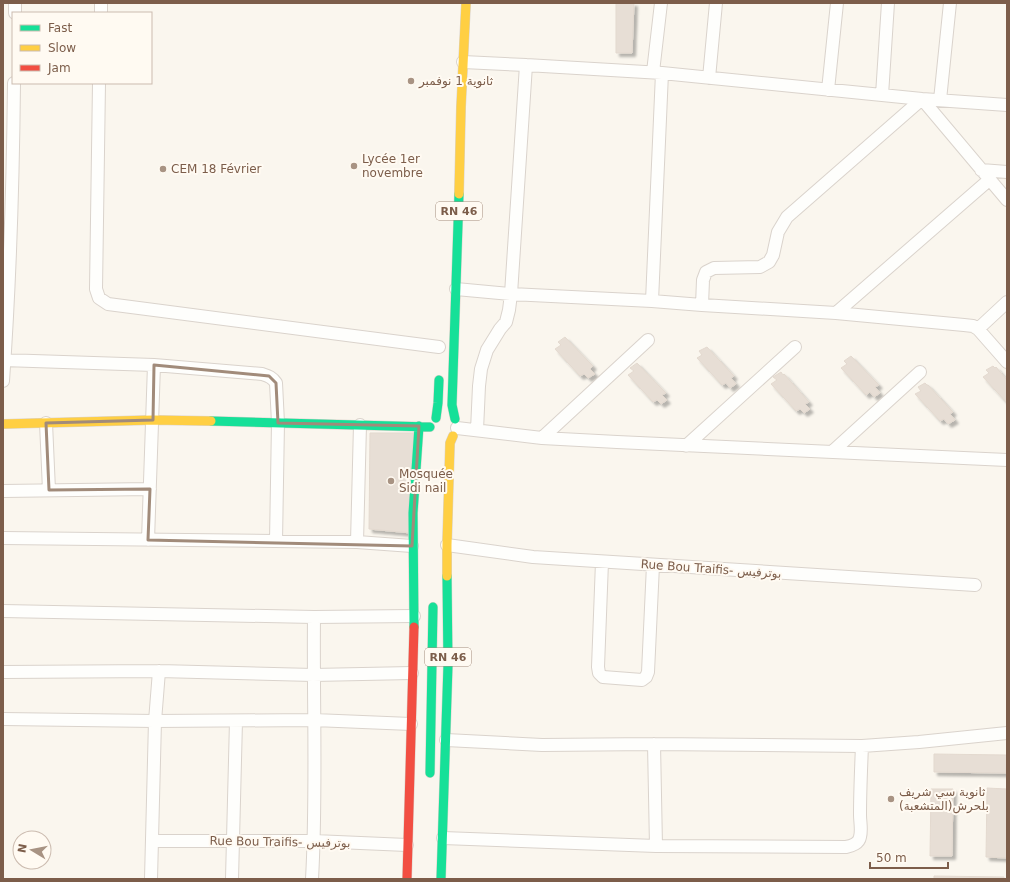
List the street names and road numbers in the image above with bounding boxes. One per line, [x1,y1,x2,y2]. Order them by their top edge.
road number: RN 46 [436,202,482,220]
street label: Rue Bou Traifis- بوترفيس [640,557,782,582]
road number: RN 46 [425,648,471,666]
street label: Rue Bou Traifis- بوترفيس [209,834,351,851]

